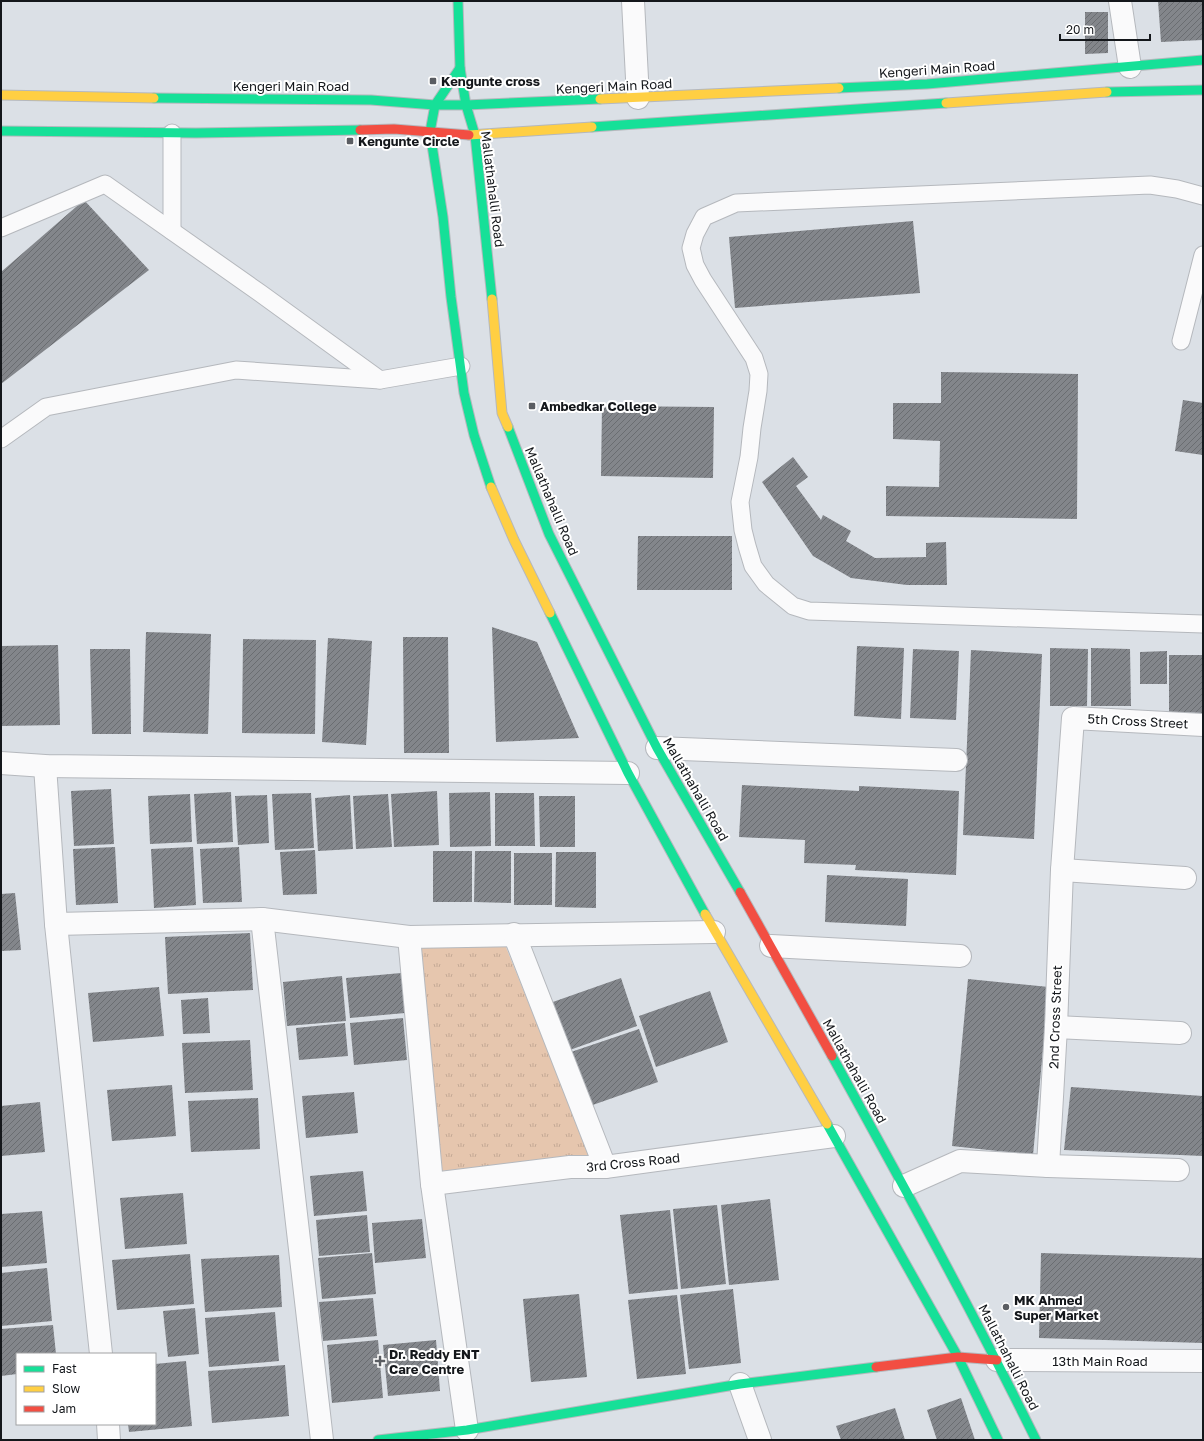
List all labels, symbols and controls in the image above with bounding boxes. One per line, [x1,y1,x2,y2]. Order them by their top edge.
scale bar [1060,16,1150,42]
text: 20 m [1066,22,1094,37]
street label: Kengeri Main Road [878,57,996,81]
place label: Kengunte cross [441,73,540,89]
street label: Kengeri Main Road [555,75,673,97]
marker: Kengunte cross [428,76,438,86]
street label: Kengeri Main Road [233,78,349,94]
street label: Mallathahalli Road [478,130,508,248]
place label: Kengunte Circle [358,133,460,149]
marker: Kengunte Circle [345,136,355,146]
place label: Ambedkar College [540,398,657,414]
marker: Ambedkar College [527,401,537,411]
street label: Mallathahalli Road [522,444,582,558]
street label: 5th Cross Street [1087,710,1189,732]
street label: Mallathahalli Road [660,734,732,844]
street label: 2nd Cross Street [1045,965,1065,1069]
street label: Mallathahalli Road [820,1016,890,1126]
street label: 3rd Cross Road [585,1149,681,1175]
place label: MK Ahmed Super Market [1014,1292,1099,1323]
street label: Mallathahalli Road [975,1301,1043,1413]
marker: MK Ahmed Super Market [1001,1302,1011,1312]
place label: Dr. Reddy ENT Care Centre [389,1346,480,1377]
legend [16,1353,156,1425]
street label: 13th Main Road [1052,1353,1148,1369]
marker: Dr. Reddy ENT Care Centre [374,1355,386,1367]
text: Fast [52,1361,77,1376]
text: Slow [52,1381,80,1396]
text: Jam [52,1401,76,1416]

